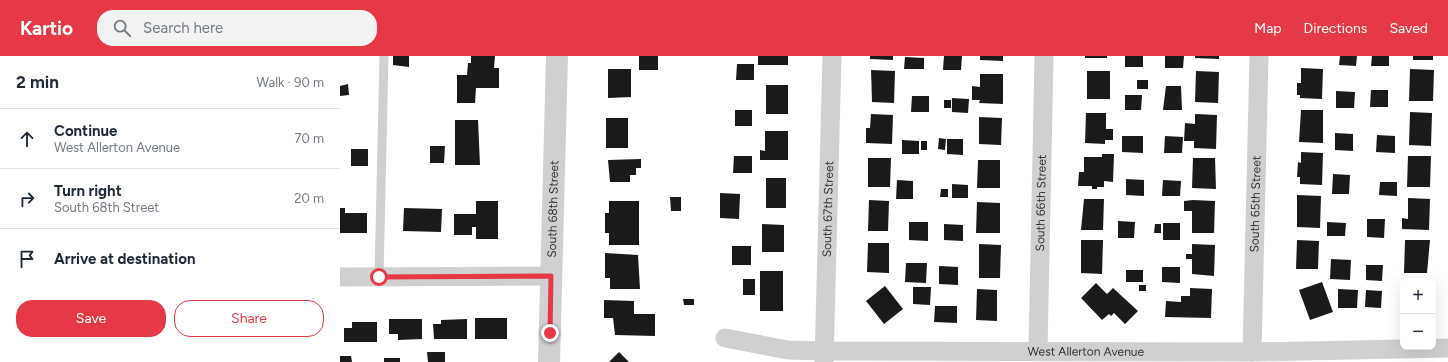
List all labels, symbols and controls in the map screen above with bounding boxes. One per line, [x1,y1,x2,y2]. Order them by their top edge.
search box [97,10,377,46]
text: Kartio [20,17,73,40]
icon: search [111,17,133,39]
text: Search here [143,19,223,37]
text: Map [1254,20,1282,37]
text: Directions [1304,20,1367,37]
text: Saved [1389,20,1428,37]
text: 2 min [16,72,59,92]
text: Walk · 90 m [257,75,324,90]
text: Continue [54,122,117,140]
icon: ahead [16,128,38,150]
text: 70 m [294,131,324,146]
text: West Allerton Avenue [54,140,180,155]
street label: South 66th Street [1033,154,1049,252]
street label: South 65th Street [1247,155,1264,253]
street label: South 68th Street [545,160,561,258]
street label: South 67th Street [820,160,836,257]
text: Turn right [54,182,122,200]
icon: right [16,188,38,210]
text: 20 m [294,191,324,206]
text: South 68th Street [54,200,159,215]
icon: arrive [16,248,38,270]
text: Arrive at destination [54,250,195,268]
route start [370,268,388,286]
map controls [1400,278,1436,350]
button: + [1400,278,1436,314]
button: Save [16,300,166,337]
button: Share [174,300,324,337]
button: − [1400,314,1436,350]
route end [541,324,559,342]
street label: West Allerton Avenue [1028,344,1145,359]

